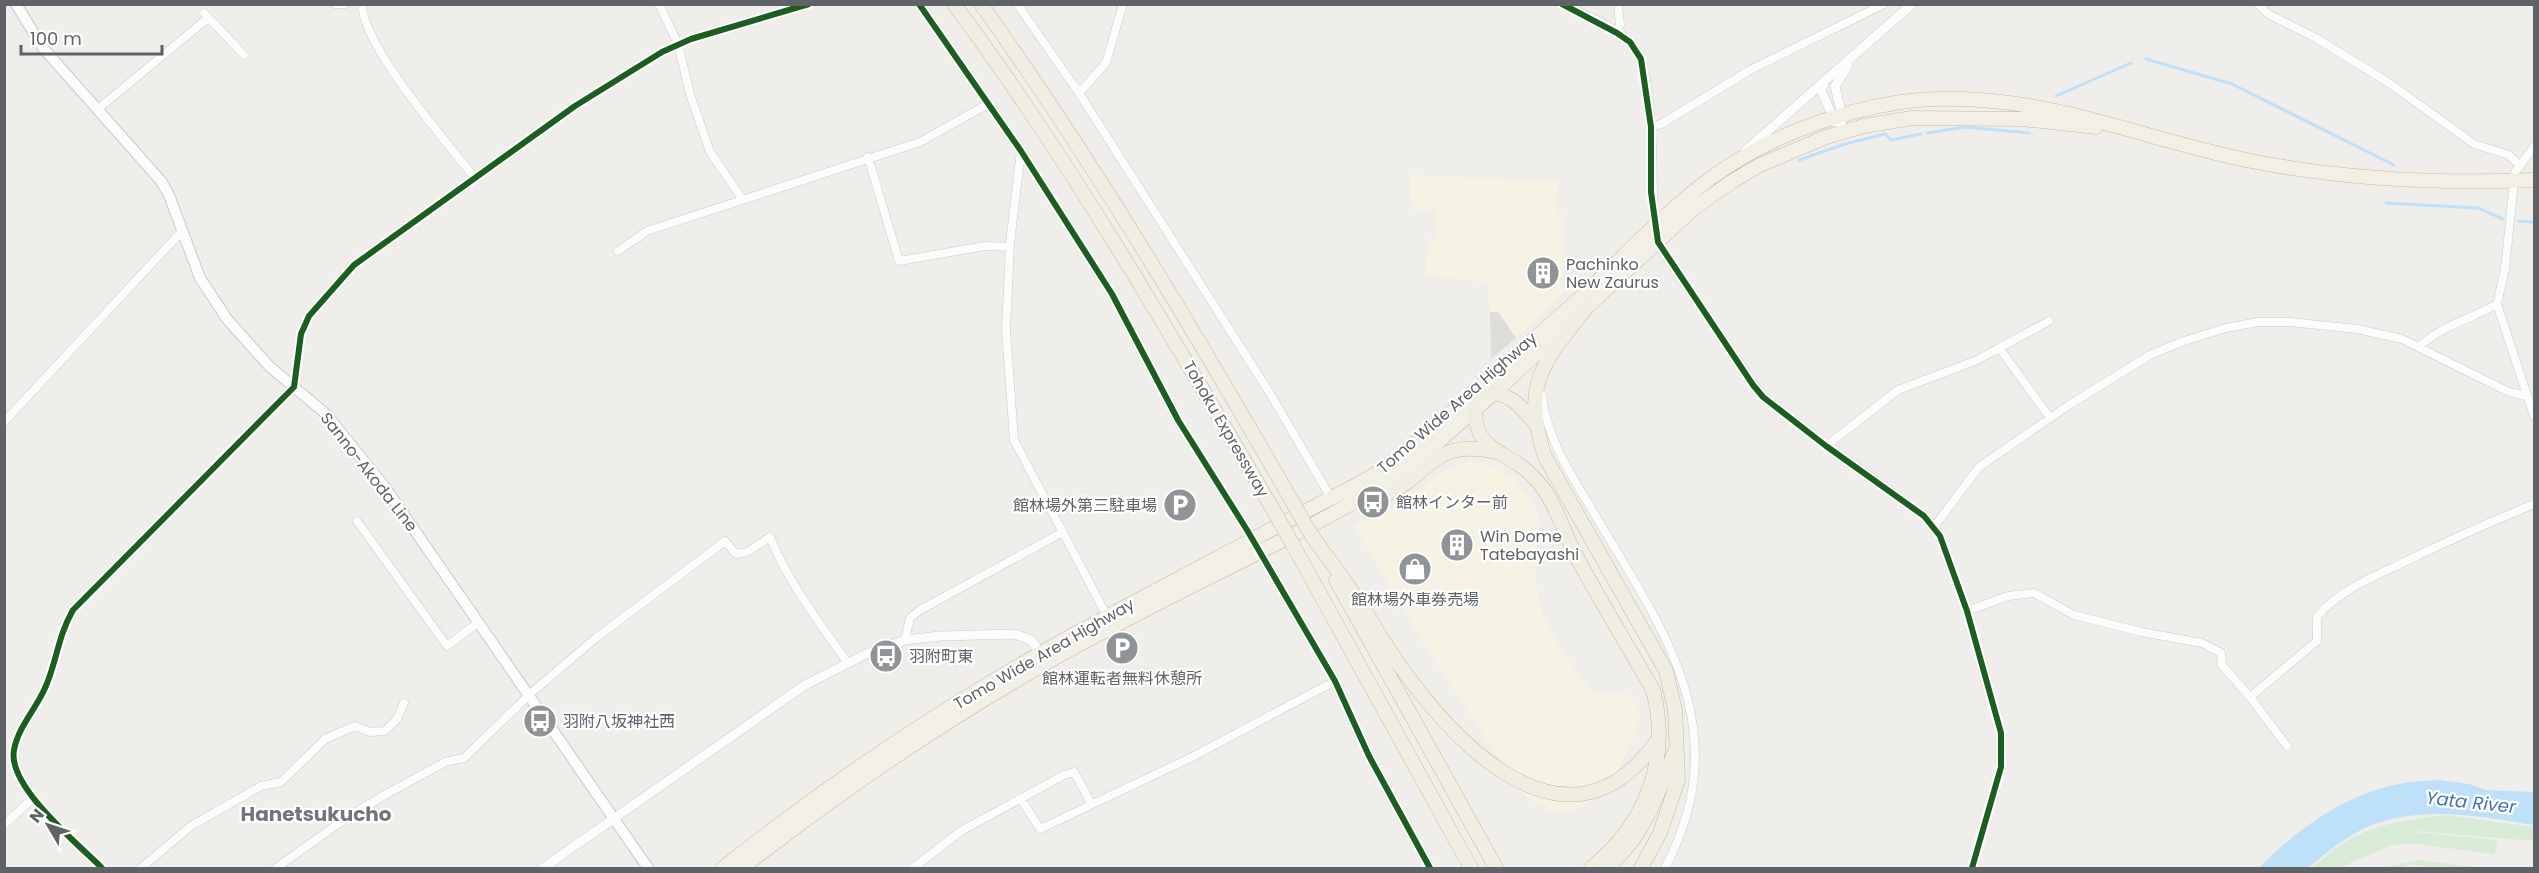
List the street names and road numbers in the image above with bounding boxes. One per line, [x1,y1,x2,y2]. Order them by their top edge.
street label: Tomo Wide Area Highway [1372,327,1542,479]
street label: Tohoku Expressway [1177,356,1275,502]
street label: Sanno-Akoda Line [315,407,423,537]
street label: Tomo Wide Area Highway [949,593,1139,715]

